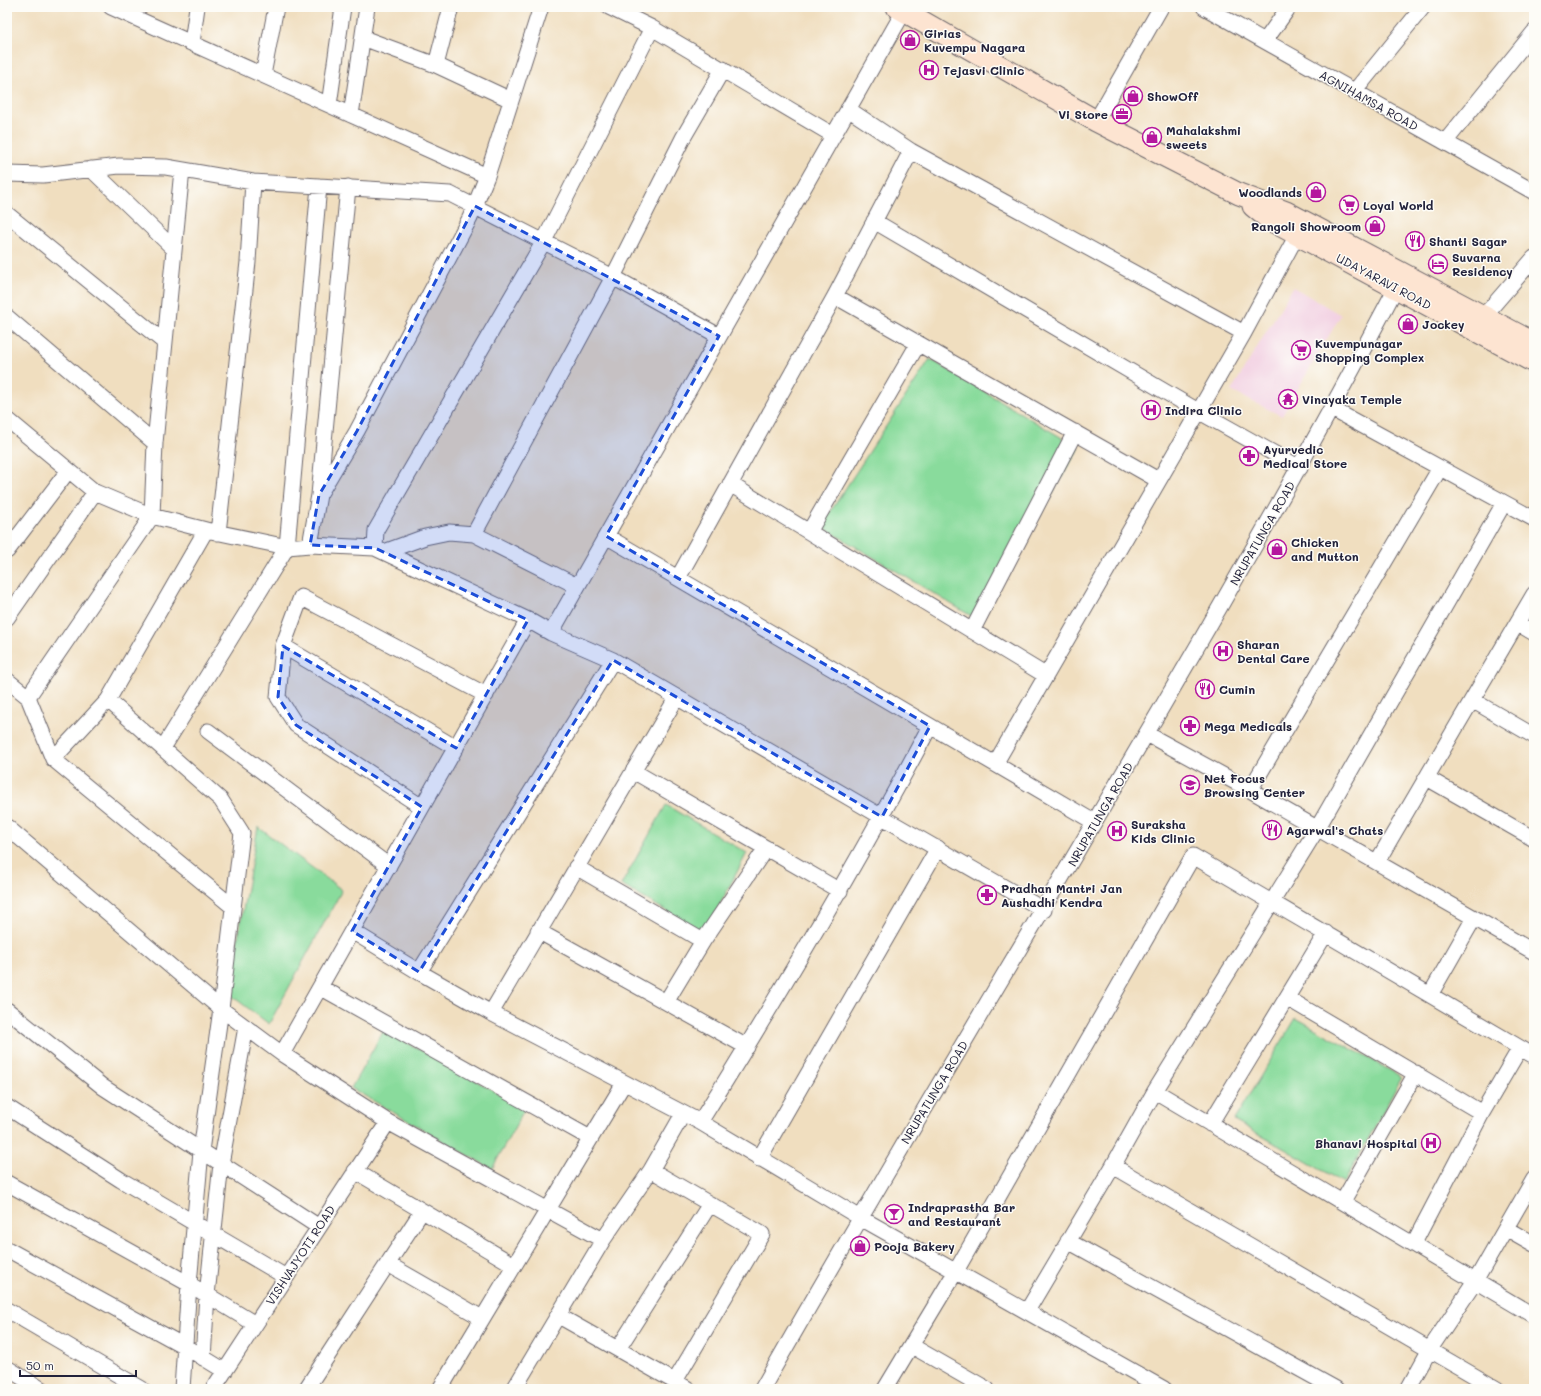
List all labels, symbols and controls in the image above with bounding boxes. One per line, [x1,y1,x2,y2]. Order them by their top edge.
place label: Girias Kuvempu Nagara [924,25,1025,55]
shop icon: Girias Kuvempu Nagara [899,29,921,51]
hospital icon: Tejasvi Clinic [918,59,940,81]
place label: Tejasvi Clinic [943,62,1024,78]
street label: AGNIHAMSA ROAD [1317,66,1421,134]
shop icon: ShowOff [1122,85,1144,107]
place label: ShowOff [1147,88,1199,104]
office icon: Vi Store [1111,103,1133,125]
place label: Vi Store [1058,106,1108,122]
place label: Mahalakshmi sweets [1166,122,1241,152]
shop icon: Mahalakshmi sweets [1141,126,1163,148]
shop icon: Woodlands [1305,181,1327,203]
place label: Woodlands [1238,184,1302,200]
supermarket icon: Loyal World [1338,194,1360,216]
place label: Loyal World [1363,197,1434,213]
shop icon: Rangoli Showroom [1364,215,1386,237]
place label: Rangoli Showroom [1251,218,1361,234]
restaurant icon: Shanti Sagar [1404,230,1426,252]
place label: Shanti Sagar [1429,233,1507,249]
street label: UDAYARAVI ROAD [1334,249,1434,313]
place label: Suvarna Residency [1452,249,1513,279]
hotel icon: Suvarna Residency [1427,253,1449,275]
shop icon: Jockey [1397,313,1419,335]
place label: Jockey [1422,316,1465,332]
place label: Kuvempunagar Shopping Complex [1315,335,1424,365]
supermarket icon: Kuvempunagar Shopping Complex [1290,339,1312,361]
temple icon: Vinayaka Temple [1277,388,1299,410]
place label: Vinayaka Temple [1302,391,1402,407]
hospital icon: Indira Clinic [1140,399,1162,421]
place label: Indira Clinic [1165,402,1242,418]
place label: Ayurvedic Medical Store [1263,441,1347,471]
pharmacy icon: Ayurvedic Medical Store [1238,445,1260,467]
street label: NRUPATUNGA ROAD [1226,478,1298,588]
place label: Chicken and Mutton [1291,534,1359,564]
shop icon: Chicken and Mutton [1266,538,1288,560]
place label: Sharan Dental Care [1237,636,1310,666]
hospital icon: Sharan Dental Care [1212,640,1234,662]
restaurant icon: Cumin [1194,678,1216,700]
place label: Cumin [1219,681,1255,697]
pharmacy icon: Mega Medicals [1179,715,1201,737]
place label: Mega Medicals [1204,718,1292,734]
street label: NRUPATUNGA ROAD [1064,759,1136,869]
place label: Net Focus Browsing Center [1204,770,1305,800]
school or university icon: Net Focus Browsing Center [1179,774,1201,796]
place label: Suraksha Kids Clinic [1131,816,1195,846]
restaurant icon: Agarwal's Chats [1261,819,1283,841]
hospital icon: Suraksha Kids Clinic [1106,820,1128,842]
place label: Agarwal's Chats [1286,822,1383,838]
place label: Pradhan Mantri Jan Aushadhi Kendra [1001,880,1122,910]
pharmacy icon: Pradhan Mantri Jan Aushadhi Kendra [976,884,998,906]
street label: NRUPATUNGA ROAD [897,1037,971,1147]
hospital icon: Bhanavi Hospital [1420,1132,1442,1154]
place label: Bhanavi Hospital [1315,1135,1417,1151]
place label: Indraprastha Bar and Restaurant [908,1199,1015,1229]
street label: VISHVAJYOTI ROAD [262,1202,338,1308]
bar icon: Indraprastha Bar and Restaurant [883,1203,905,1225]
shop icon: Pooja Bakery [849,1235,871,1257]
place label: Pooja Bakery [874,1238,955,1254]
scale bar [20,1352,136,1378]
text: 50 m [26,1357,54,1373]

